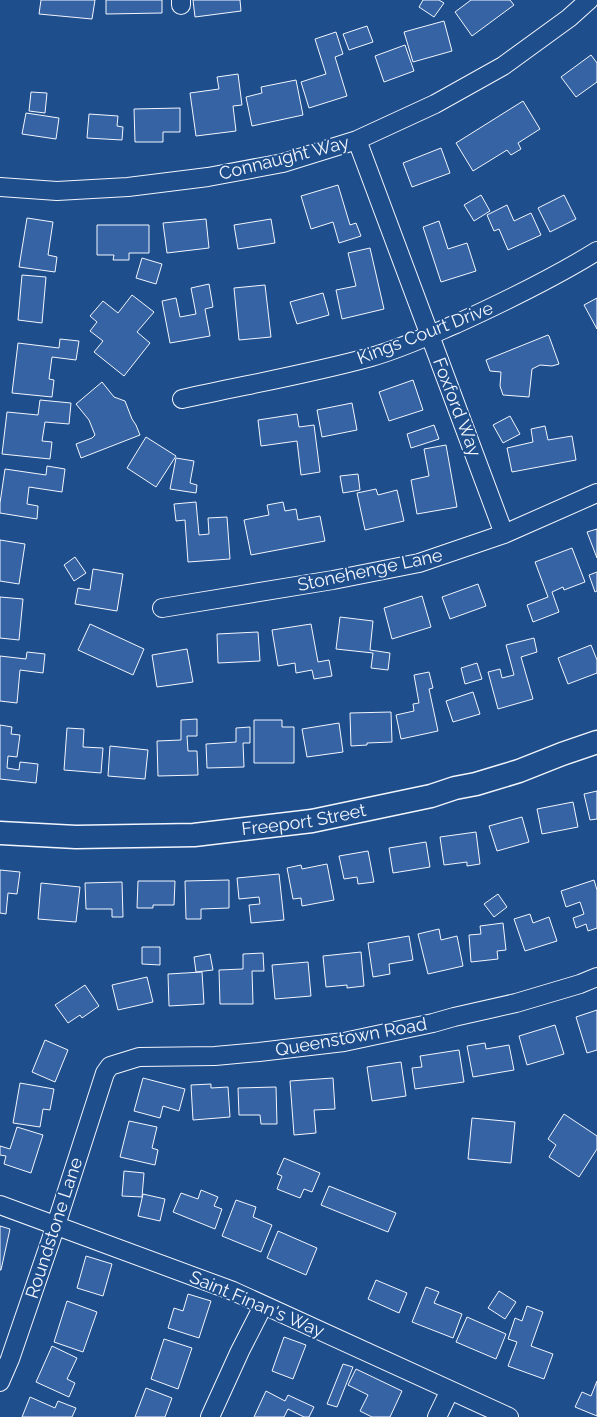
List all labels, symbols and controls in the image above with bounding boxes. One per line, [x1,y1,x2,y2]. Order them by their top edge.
street label: Connaught Way [217,131,351,184]
street label: Kings Court Drive [354,297,496,368]
street label: Foxford Way [429,354,486,459]
street label: Stonehenge Lane [296,544,445,595]
street label: Freeport Street [240,799,368,839]
street label: Queenstown Road [273,1013,428,1060]
street label: Roundstone Lane [21,1154,86,1301]
street label: Saint Finan's Way [187,1266,328,1341]

